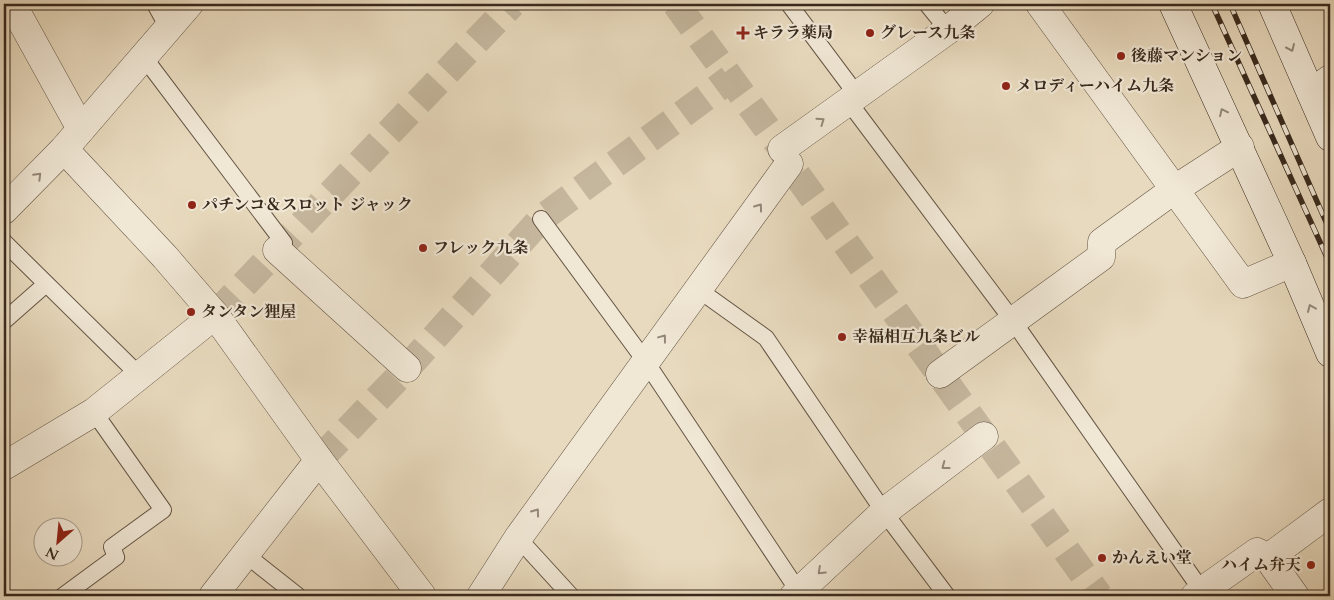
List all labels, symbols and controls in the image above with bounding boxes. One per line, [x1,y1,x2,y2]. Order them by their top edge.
place label: キララ薬局 [753,22,833,44]
place label: グレース九条 [880,22,975,44]
marker: キララ薬局 [737,27,749,39]
marker: グレース九条 [864,27,876,39]
one-way arrow [1285,43,1296,52]
place label: 後藤マンション [1131,45,1242,67]
marker: 後藤マンション [1115,50,1127,62]
place label: メロディーハイム九条 [1016,75,1174,97]
marker: メロディーハイム九条 [1000,80,1012,92]
one-way arrow [1219,108,1230,117]
one-way arrow [815,118,824,126]
one-way arrow [32,172,41,181]
place label: パチンコ＆スロット ジャック [202,194,413,216]
marker: パチンコ＆スロット ジャック [186,199,198,211]
one-way arrow [753,203,762,213]
place label: フレック九条 [433,237,528,259]
marker: フレック九条 [417,242,429,254]
place label: タンタン狸屋 [201,301,296,323]
one-way arrow [1307,304,1318,313]
marker: タンタン狸屋 [185,306,197,318]
place label: 幸福相互九条ビル [852,326,980,348]
marker: 幸福相互九条ビル [836,331,848,343]
one-way arrow [658,335,666,344]
one-way arrow [942,460,951,468]
one-way arrow [531,509,539,518]
north arrow [32,518,82,568]
text: N [43,542,62,564]
place label: かんえい堂 [1112,547,1192,569]
marker: かんえい堂 [1096,552,1108,564]
place label: ハイム弁天 [1221,554,1301,576]
marker: ハイム弁天 [1305,559,1317,571]
one-way arrow [818,565,827,574]

